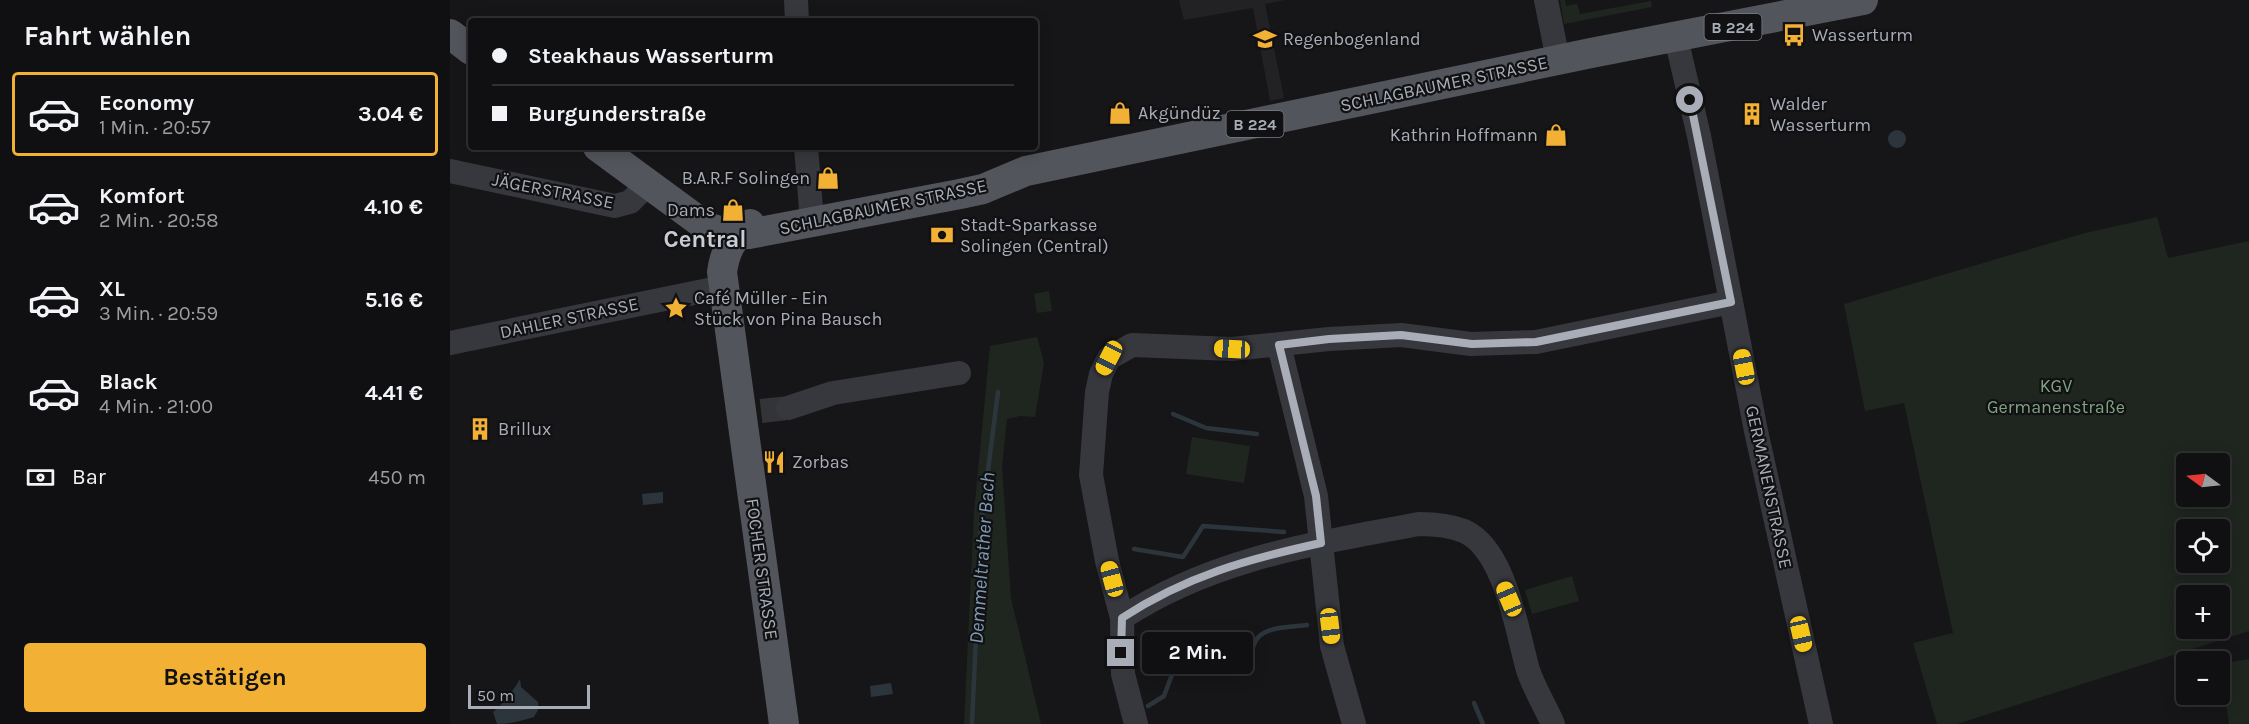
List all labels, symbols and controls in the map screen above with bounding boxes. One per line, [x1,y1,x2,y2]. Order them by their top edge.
road number: B 224 [1704,14,1762,40]
text: Fahrt wählen [24,20,191,52]
bus stop icon: Wasserturm [1781,22,1807,48]
place label: Wasserturm [1812,24,1913,46]
school or university icon: Regenbogenland [1252,26,1278,52]
place label: Regenbogenland [1283,28,1421,50]
text: Steakhaus Wasserturm [528,43,774,69]
street label: SCHLAGBAUMER STRASSE [1338,51,1550,117]
route start [1676,86,1703,113]
icon: car [27,87,81,141]
text: Economy [99,90,194,116]
place label: Walder Wasserturm [1770,93,1871,136]
shop icon: Akgündüz [1107,100,1133,126]
text: 3.04 € [358,101,423,127]
text: Burgunderstraße [528,101,706,127]
building icon: Walder Wasserturm [1739,101,1765,127]
place label: Akgündüz [1138,102,1221,124]
road number: B 224 [1226,111,1284,137]
text: 1 Min. · 20:57 [99,116,211,139]
shop icon: Kathrin Hoffmann [1543,122,1569,148]
place label: Kathrin Hoffmann [1390,124,1538,146]
shop icon: B.A.R.F Solingen [815,165,841,191]
place label: B.A.R.F Solingen [682,167,810,189]
street label: JÄGERSTRASSE [490,168,616,214]
street label: SCHLAGBAUMER STRASSE [777,174,989,240]
icon: car [27,180,81,234]
text: Komfort [99,183,185,209]
text: 4.10 € [364,194,423,220]
shop icon: Dams [720,197,746,223]
place label: Dams [667,199,715,221]
text: 2 Min. · 20:58 [99,209,219,232]
place label: Stadt-Sparkasse Solingen (Central) [960,214,1109,257]
bank icon: Stadt-Sparkasse Solingen (Central) [929,222,955,248]
district label: Central [663,225,747,253]
icon: car [27,273,81,327]
text: XL [99,276,125,302]
text: 5.16 € [365,287,423,313]
place label: Café Müller - Ein Stück von Pina Bausch [694,287,882,330]
street label: DAHLER STRASSE [498,293,640,343]
place icon: Café Müller - Ein Stück von Pina Bausch [663,295,689,321]
text: 3 Min. · 20:59 [99,302,218,325]
car [1093,338,1125,378]
car [1214,339,1250,359]
car [1732,348,1756,386]
icon: car [27,366,81,420]
text: Black [99,369,158,395]
park label: KGV Germanenstraße [1987,375,2125,418]
text: 4.41 € [365,380,423,406]
text: 4 Min. · 21:00 [99,395,213,418]
street label: GERMANENSTRASSE [1741,403,1797,571]
building icon: Brillux [467,416,493,442]
place label: Brillux [498,418,551,440]
restaurant icon: Zorbas [761,449,787,475]
place label: Zorbas [792,451,849,473]
north arrow [2176,453,2230,507]
map controls [2176,453,2230,705]
icon: cash [24,461,57,494]
text: Bar [72,464,106,490]
text: 450 m [368,466,426,489]
water label: Demmeltrather Bach [965,471,999,645]
street label: FOCHER STRASSE [741,497,783,641]
button: locate [2176,519,2230,573]
car [1099,559,1125,599]
car [1494,579,1524,619]
button: + [2176,585,2230,639]
car [1319,607,1341,645]
car [1788,614,1814,654]
callout: 2 Min. [1142,632,1253,674]
route end [1107,639,1134,666]
text: 2 Min. [1169,641,1226,664]
button: Bestätigen [24,643,426,712]
button: − [2176,651,2230,705]
scale bar [468,682,590,710]
text: 50 m [477,686,514,705]

